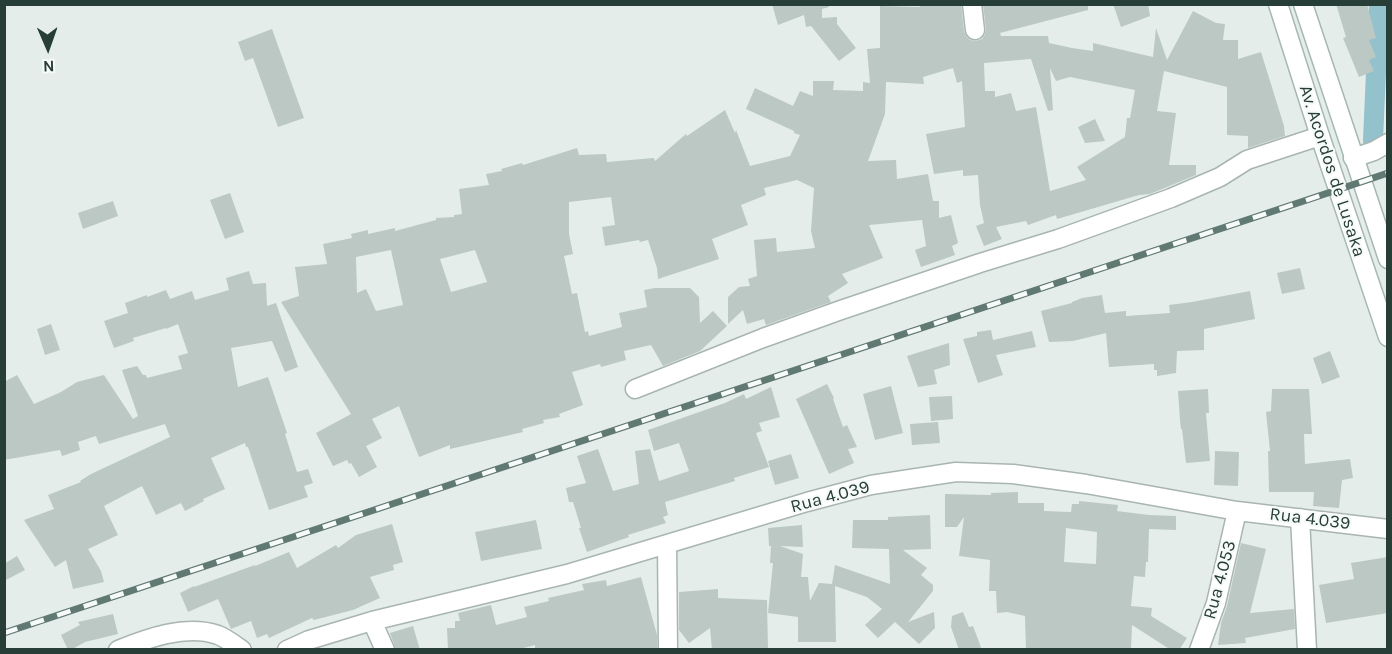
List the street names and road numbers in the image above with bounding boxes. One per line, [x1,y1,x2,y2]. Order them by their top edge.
street label: Av. Acordos de Lusaka [1294,82,1370,260]
street label: Rua 4.039 [788,476,872,518]
street label: Rua 4.039 [1268,503,1352,535]
street label: Rua 4.053 [1199,538,1241,622]

